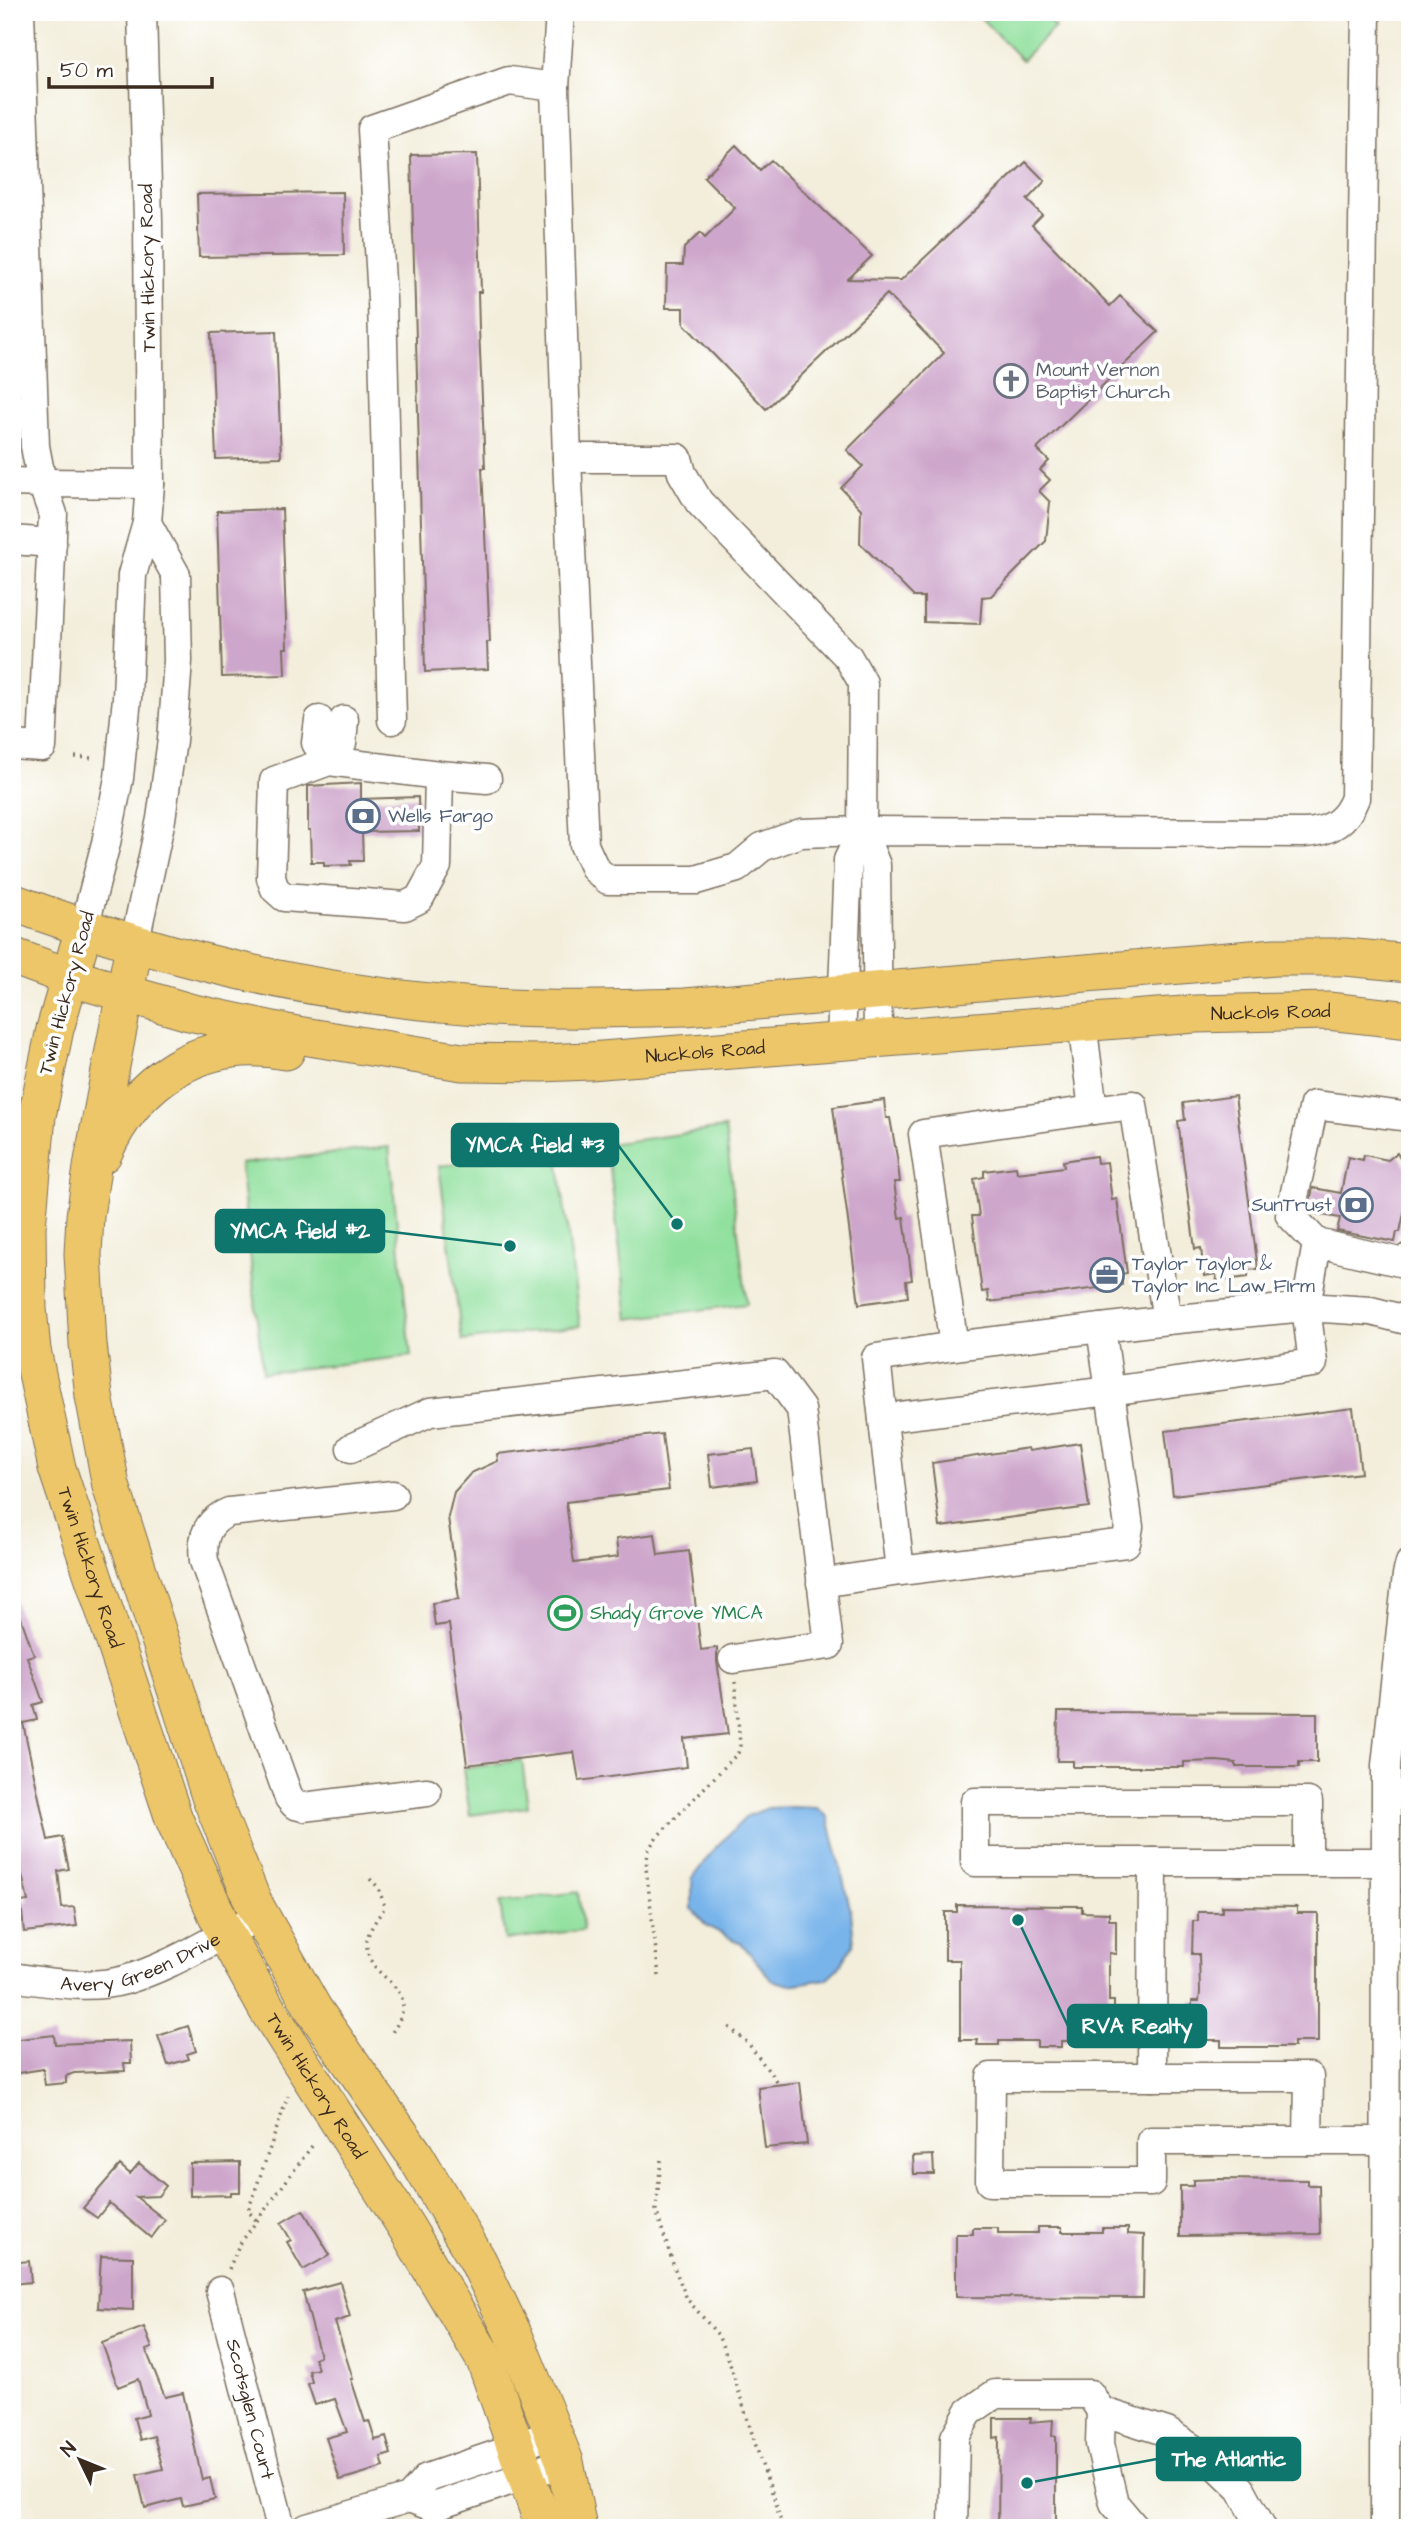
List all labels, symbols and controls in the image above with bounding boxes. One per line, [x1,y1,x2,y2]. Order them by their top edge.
scale bar [49,46,212,90]
text: 50 m [60,56,114,85]
street label: Twin Hickory Road [133,183,164,352]
place label: Mount Vernon Baptist Church [1036,357,1170,406]
church icon: Mount Vernon Baptist Church [992,362,1030,400]
bank icon: Wells Fargo [344,797,382,835]
place label: Wells Fargo [388,803,493,831]
street label: Twin Hickory Road [32,908,103,1078]
street label: Nuckols Road [1211,997,1331,1027]
street label: Nuckols Road [644,1034,766,1070]
callout: YMCA field #3 [452,1124,618,1166]
text: YMCA field #3 [466,1131,605,1160]
bank icon: SunTrust [1337,1186,1375,1224]
place label: SunTrust [1251,1192,1332,1219]
callout: YMCA field #2 [216,1210,384,1252]
text: YMCA field #2 [230,1217,371,1246]
place label: Taylor Taylor & Taylor Inc Law FIrm [1132,1251,1315,1301]
office icon: Taylor Taylor & Taylor Inc Law FIrm [1088,1256,1126,1294]
street label: Twin Hickory Road [51,1483,130,1652]
sports icon: Shady Grove YMCA [546,1594,584,1632]
place label: Shady Grove YMCA [590,1600,763,1628]
street label: Avery Green Drive [60,1925,225,1998]
callout: RVA Realty [1068,2005,1206,2047]
street label: Twin Hickory Road [259,2008,373,2164]
text: RVA Realty [1082,2012,1193,2044]
street label: Scotsglen Court [219,2336,282,2483]
north arrow [46,2424,116,2494]
text: N [55,2436,83,2463]
callout: The Atlantic [1157,2438,1300,2480]
text: The Atlantic [1171,2445,1287,2474]

